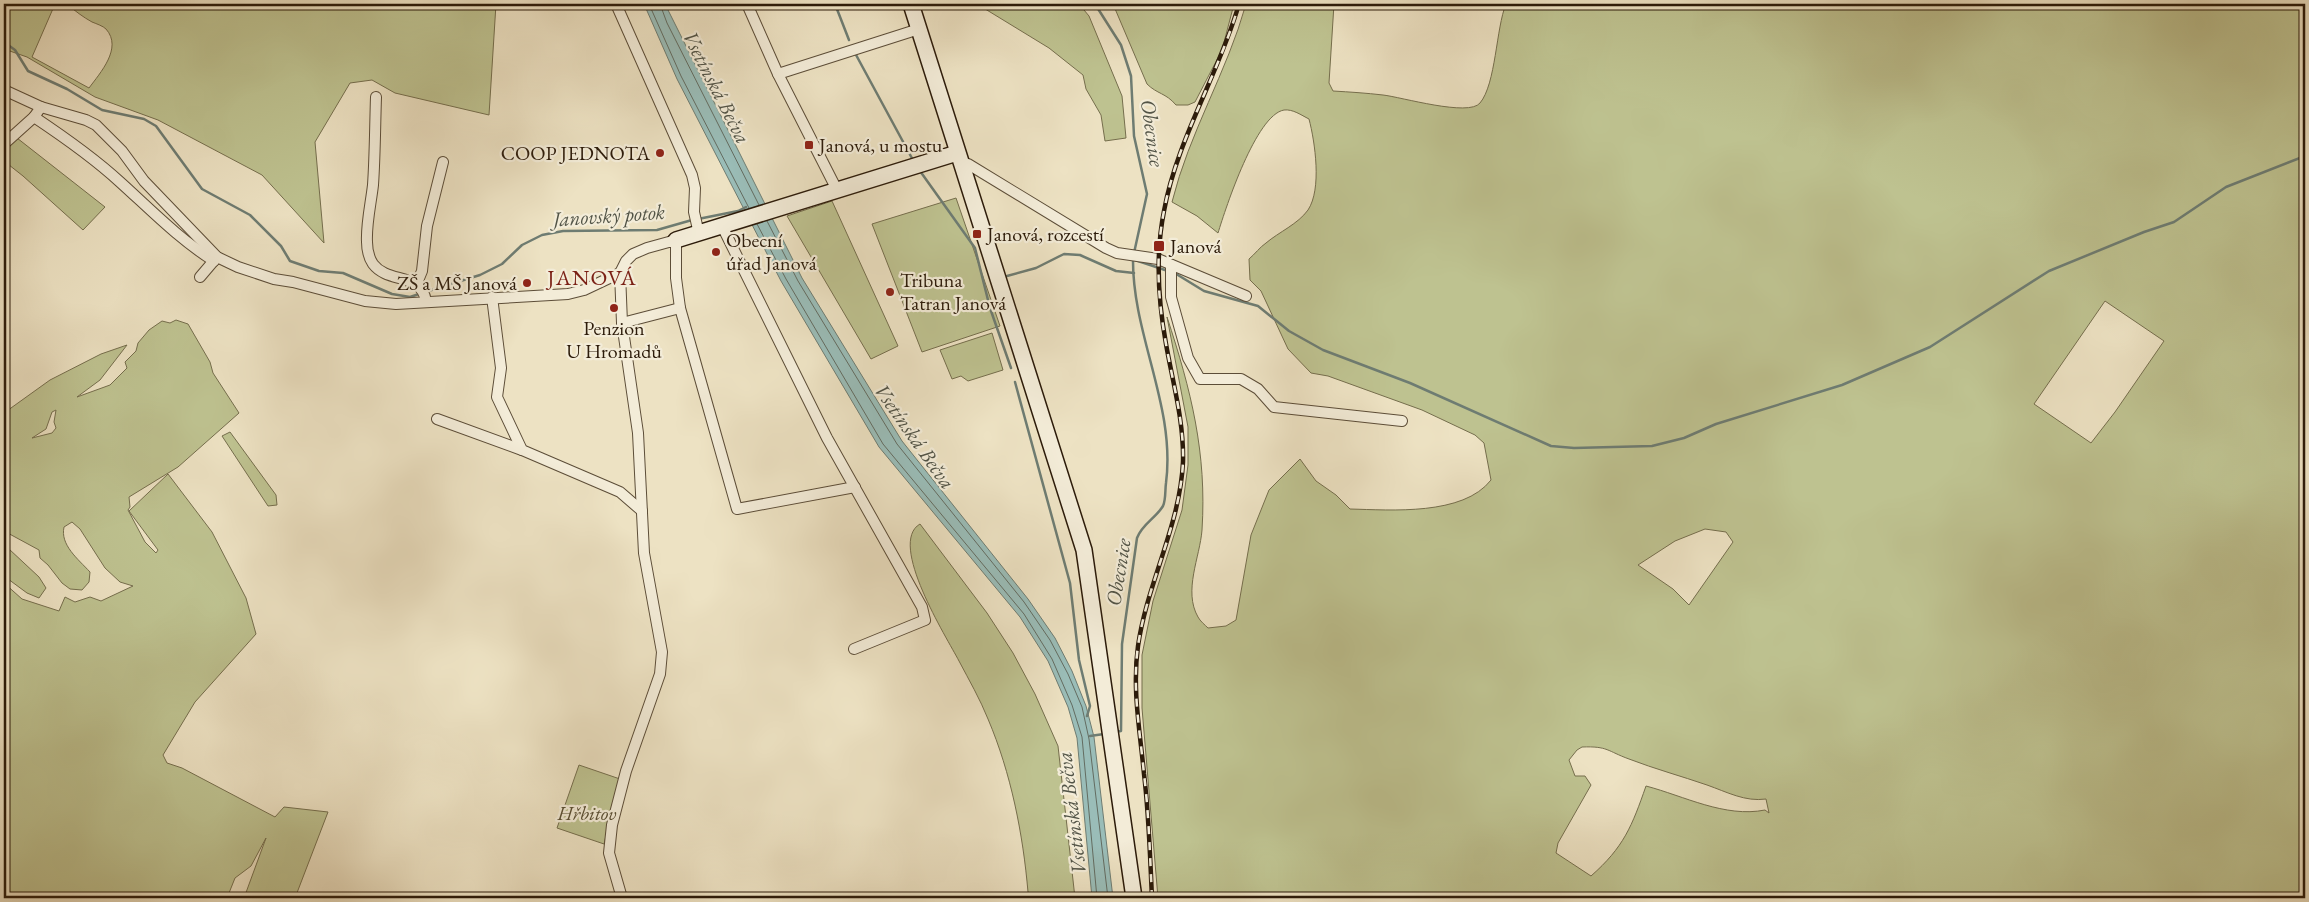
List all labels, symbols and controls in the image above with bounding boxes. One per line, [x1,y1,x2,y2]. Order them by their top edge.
water label: Vsetínská Bečva [677,26,757,148]
water label: Obecnice [1135,97,1171,169]
place label: Janová, u mostu [817,132,943,158]
marker: Janová, u mostu [803,139,815,151]
place label: COOP JEDNOTA [501,140,650,166]
marker: COOP JEDNOTA [654,147,666,159]
water label: Janovský potok [548,198,666,233]
place label: Janová, rozcestí [985,221,1104,247]
place label: Obecní úřad Janová [726,227,817,276]
marker: Janová, rozcestí [971,228,983,240]
place label: Janová [1168,233,1221,259]
marker: Janová [1152,239,1166,253]
marker: Obecní úřad Janová [710,246,722,258]
district label: JANOVÁ [545,263,637,292]
place label: Tribuna Tatran Janová [900,267,1006,316]
place label: ZŠ a MŠ Janová [397,270,517,296]
marker: ZŠ a MŠ Janová [521,277,533,289]
marker: Tribuna Tatran Janová [884,286,896,298]
marker: Penzion U Hromadů [608,302,620,314]
place label: Penzion U Hromadů [566,315,662,364]
water label: Vsetínská Bečva [869,378,961,494]
water label: Obecnice [1099,535,1137,608]
water label: Vsetínská Bečva [1050,750,1092,876]
park label: Hřbitov [556,800,617,826]

